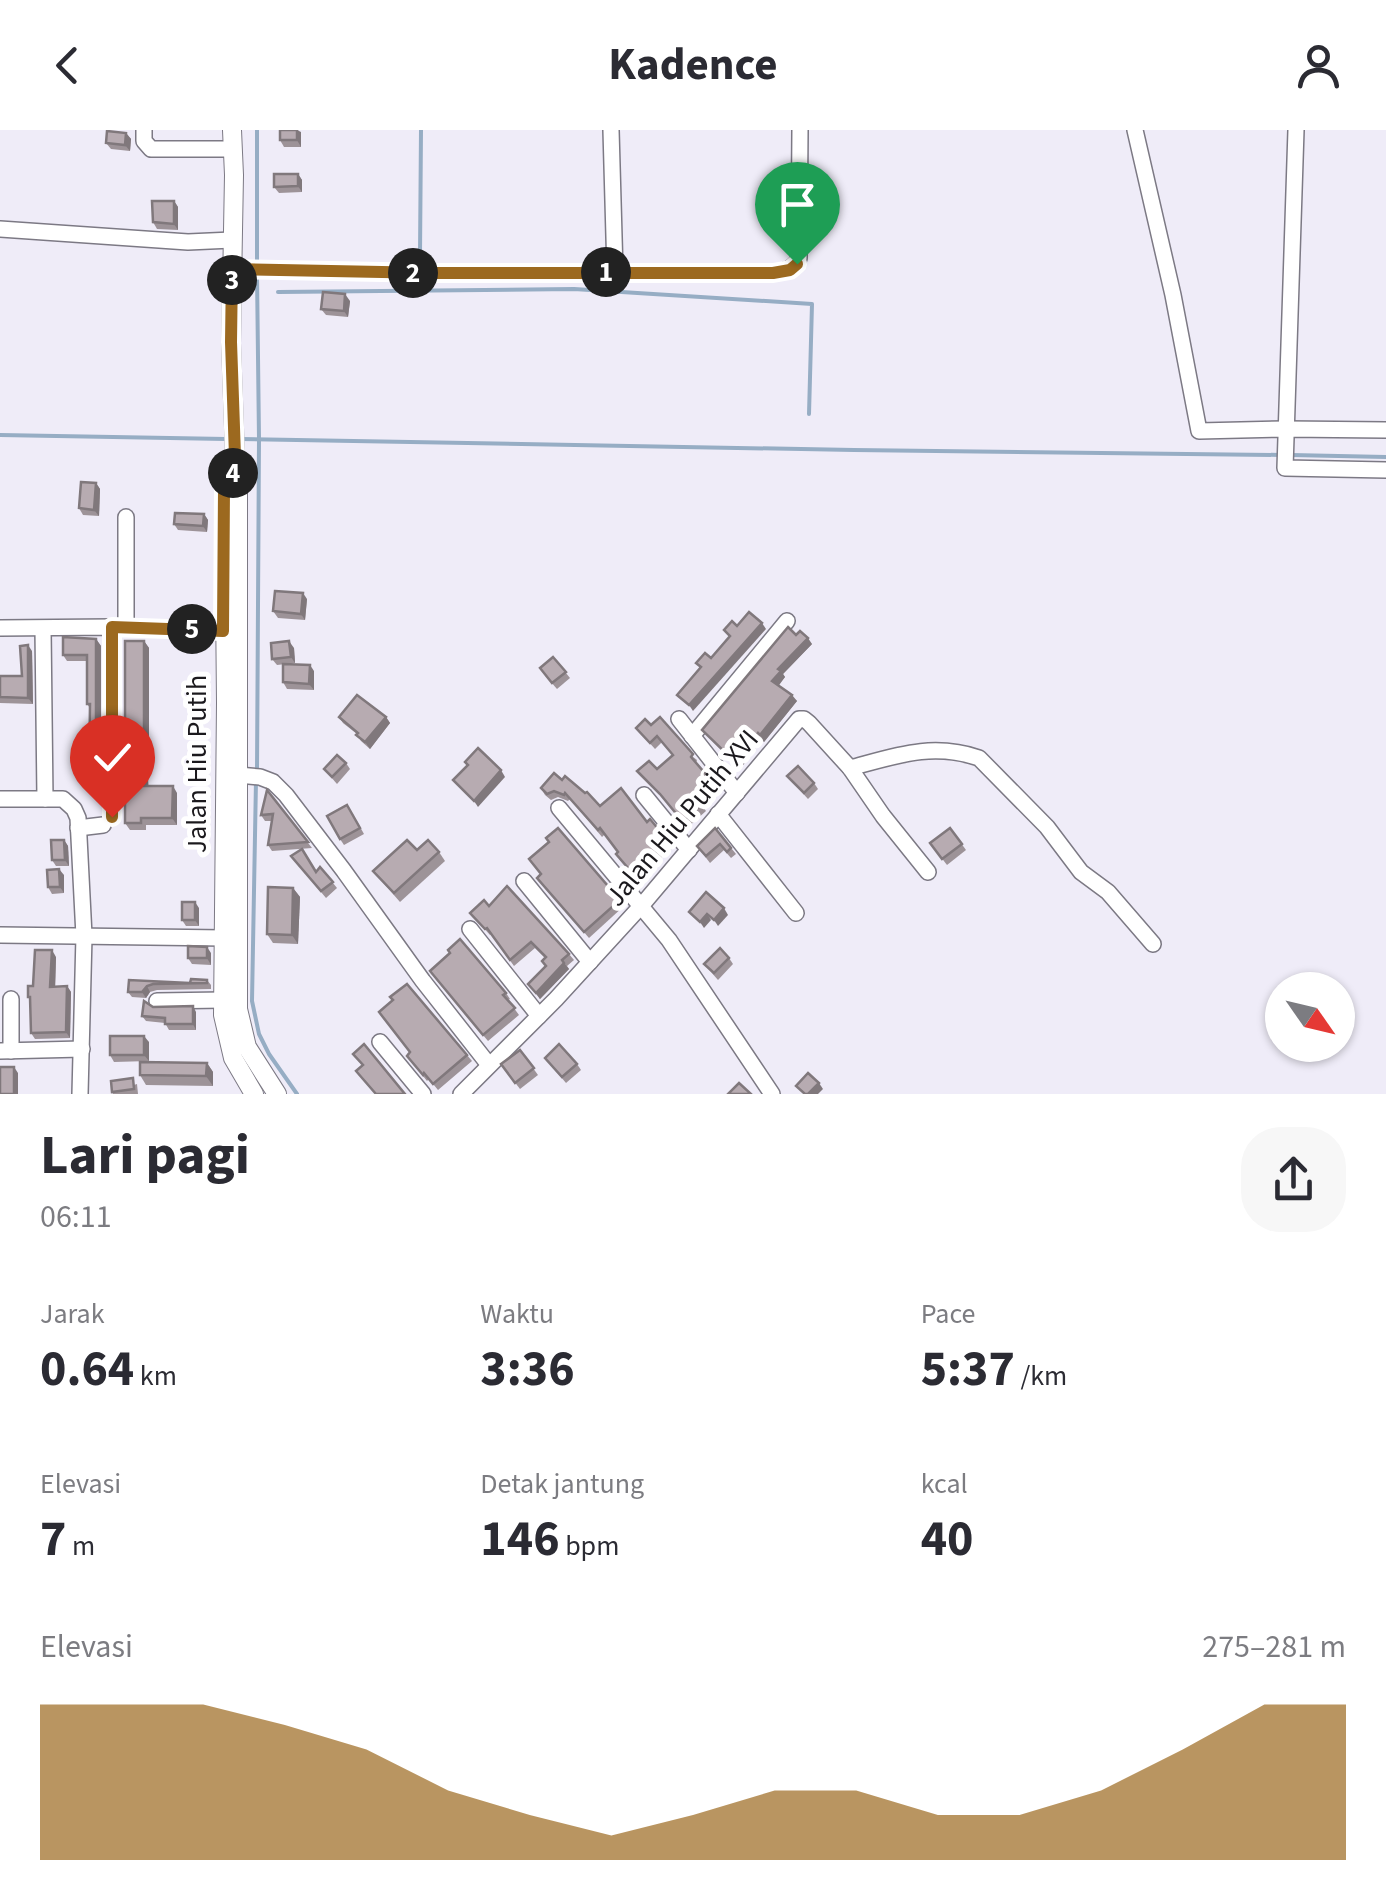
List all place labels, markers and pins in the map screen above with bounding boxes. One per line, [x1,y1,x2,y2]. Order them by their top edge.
pin [755,162,840,265]
pin: 1 [581,247,631,297]
pin: 2 [388,248,438,298]
pin: 3 [207,255,257,305]
pin: 4 [208,448,258,498]
pin: 5 [167,604,217,654]
pin [70,715,155,818]

